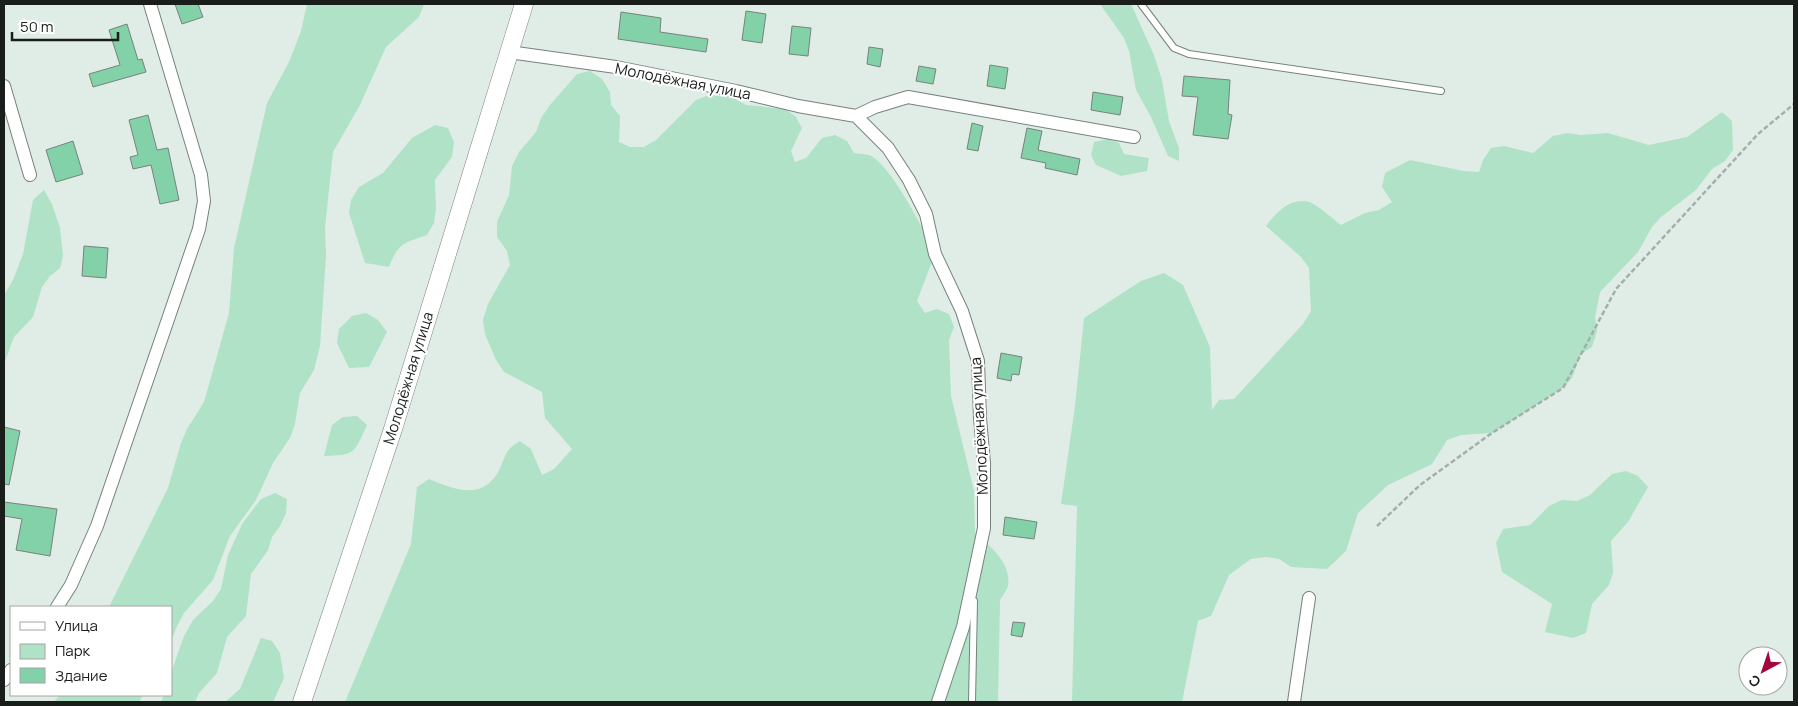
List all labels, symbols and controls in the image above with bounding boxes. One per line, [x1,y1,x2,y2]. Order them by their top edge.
scale bar [12,10,119,42]
text: 50 m [20,16,54,37]
street label: Молодёжная улица [613,58,753,104]
street label: Молодёжная улица [378,309,438,447]
street label: Молодёжная улица [965,357,993,495]
legend [10,606,172,696]
text: Улица [55,615,98,636]
text: Парк [55,640,91,661]
north arrow [1738,646,1788,696]
text: Здание [55,665,108,686]
text: С [1744,671,1764,692]

